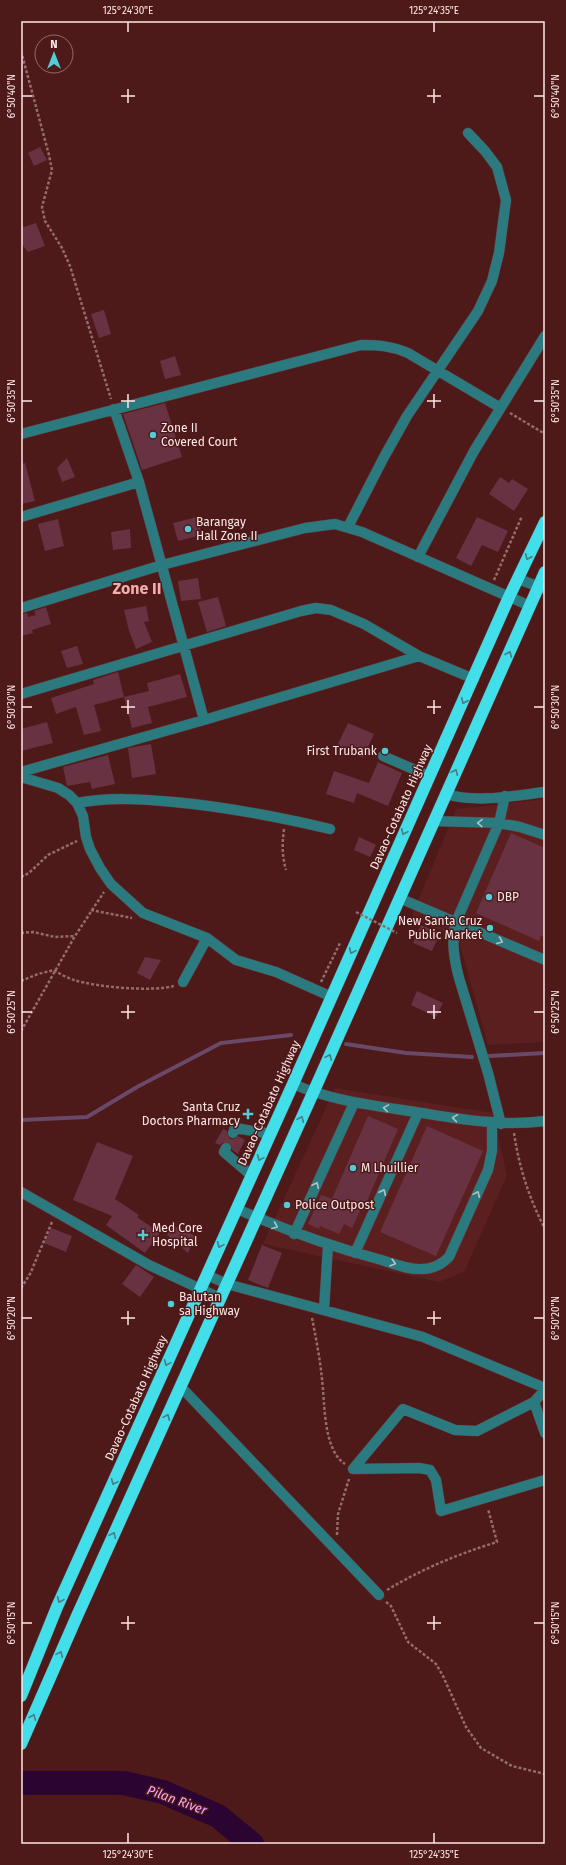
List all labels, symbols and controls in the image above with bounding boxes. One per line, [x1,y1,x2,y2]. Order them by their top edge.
text: 125°24'30"E [103,5,153,17]
text: 125°24'35"E [409,5,459,17]
north arrow [34,34,74,74]
text: N [50,38,58,51]
text: 6°50'40"N [6,74,18,118]
text: 6°50'40"N [550,74,562,118]
text: 6°50'35"N [6,379,18,423]
text: 6°50'35"N [550,379,562,423]
place label: Zone II Covered Court [161,421,238,449]
marker: Zone II Covered Court [148,430,158,440]
place label: Barangay Hall Zone II [196,515,258,543]
marker: Barangay Hall Zone II [183,524,193,534]
one-way arrow [525,552,533,560]
district label: Zone II [113,579,161,598]
one-way arrow [504,650,512,658]
text: 6°50'30"N [6,685,18,729]
text: 6°50'30"N [550,685,562,729]
one-way arrow [461,697,469,704]
street label: Davao-Cotabato Highway [367,742,435,872]
place label: First Trubank [306,744,378,758]
marker: First Trubank [380,746,390,756]
one-way arrow [450,769,458,776]
one-way arrow [477,818,483,827]
one-way arrow [401,829,409,836]
place label: DBP [497,890,519,904]
marker: DBP [484,892,494,902]
place label: New Santa Cruz Public Market [398,914,483,942]
marker: New Santa Cruz Public Market [485,923,495,933]
one-way arrow [495,936,503,944]
one-way arrow [349,947,357,955]
text: 6°50'25"N [6,990,18,1034]
text: 6°50'25"N [550,990,562,1034]
street label: Davao-Cotabato Highway [235,1038,303,1168]
one-way arrow [324,1054,332,1062]
place label: Santa Cruz Doctors Pharmacy [142,1100,240,1128]
one-way arrow [383,1104,389,1113]
marker: Santa Cruz Doctors Pharmacy [243,1109,253,1119]
one-way arrow [452,1114,458,1123]
one-way arrow [297,1115,305,1122]
one-way arrow [257,1154,265,1161]
place label: M Lhuillier [361,1161,419,1175]
marker: M Lhuillier [348,1163,358,1173]
one-way arrow [311,1182,319,1190]
one-way arrow [378,1189,386,1196]
one-way arrow [472,1190,480,1198]
place label: Police Outpost [295,1198,375,1212]
marker: Police Outpost [282,1200,292,1210]
place label: Med Core Hospital [152,1221,203,1249]
one-way arrow [272,1221,279,1229]
marker: Med Core Hospital [137,1229,149,1241]
one-way arrow [217,1240,225,1248]
one-way arrow [389,1258,396,1267]
place label: Balutan sa Highway [179,1290,240,1318]
text: 6°50'20"N [6,1296,18,1340]
text: 6°50'20"N [550,1296,562,1340]
marker: Balutan sa Highway [166,1299,176,1309]
street label: Davao-Cotabato Highway [102,1333,170,1463]
one-way arrow [164,1359,172,1367]
one-way arrow [162,1413,170,1421]
one-way arrow [110,1478,118,1485]
one-way arrow [108,1532,116,1539]
one-way arrow [57,1596,65,1603]
text: 6°50'15"N [6,1602,18,1645]
text: 6°50'15"N [550,1602,562,1645]
one-way arrow [55,1650,63,1658]
one-way arrow [28,1713,36,1720]
water label: Pilan River [145,1782,210,1818]
text: 125°24'30"E [103,1849,153,1861]
text: 125°24'35"E [409,1849,459,1861]

